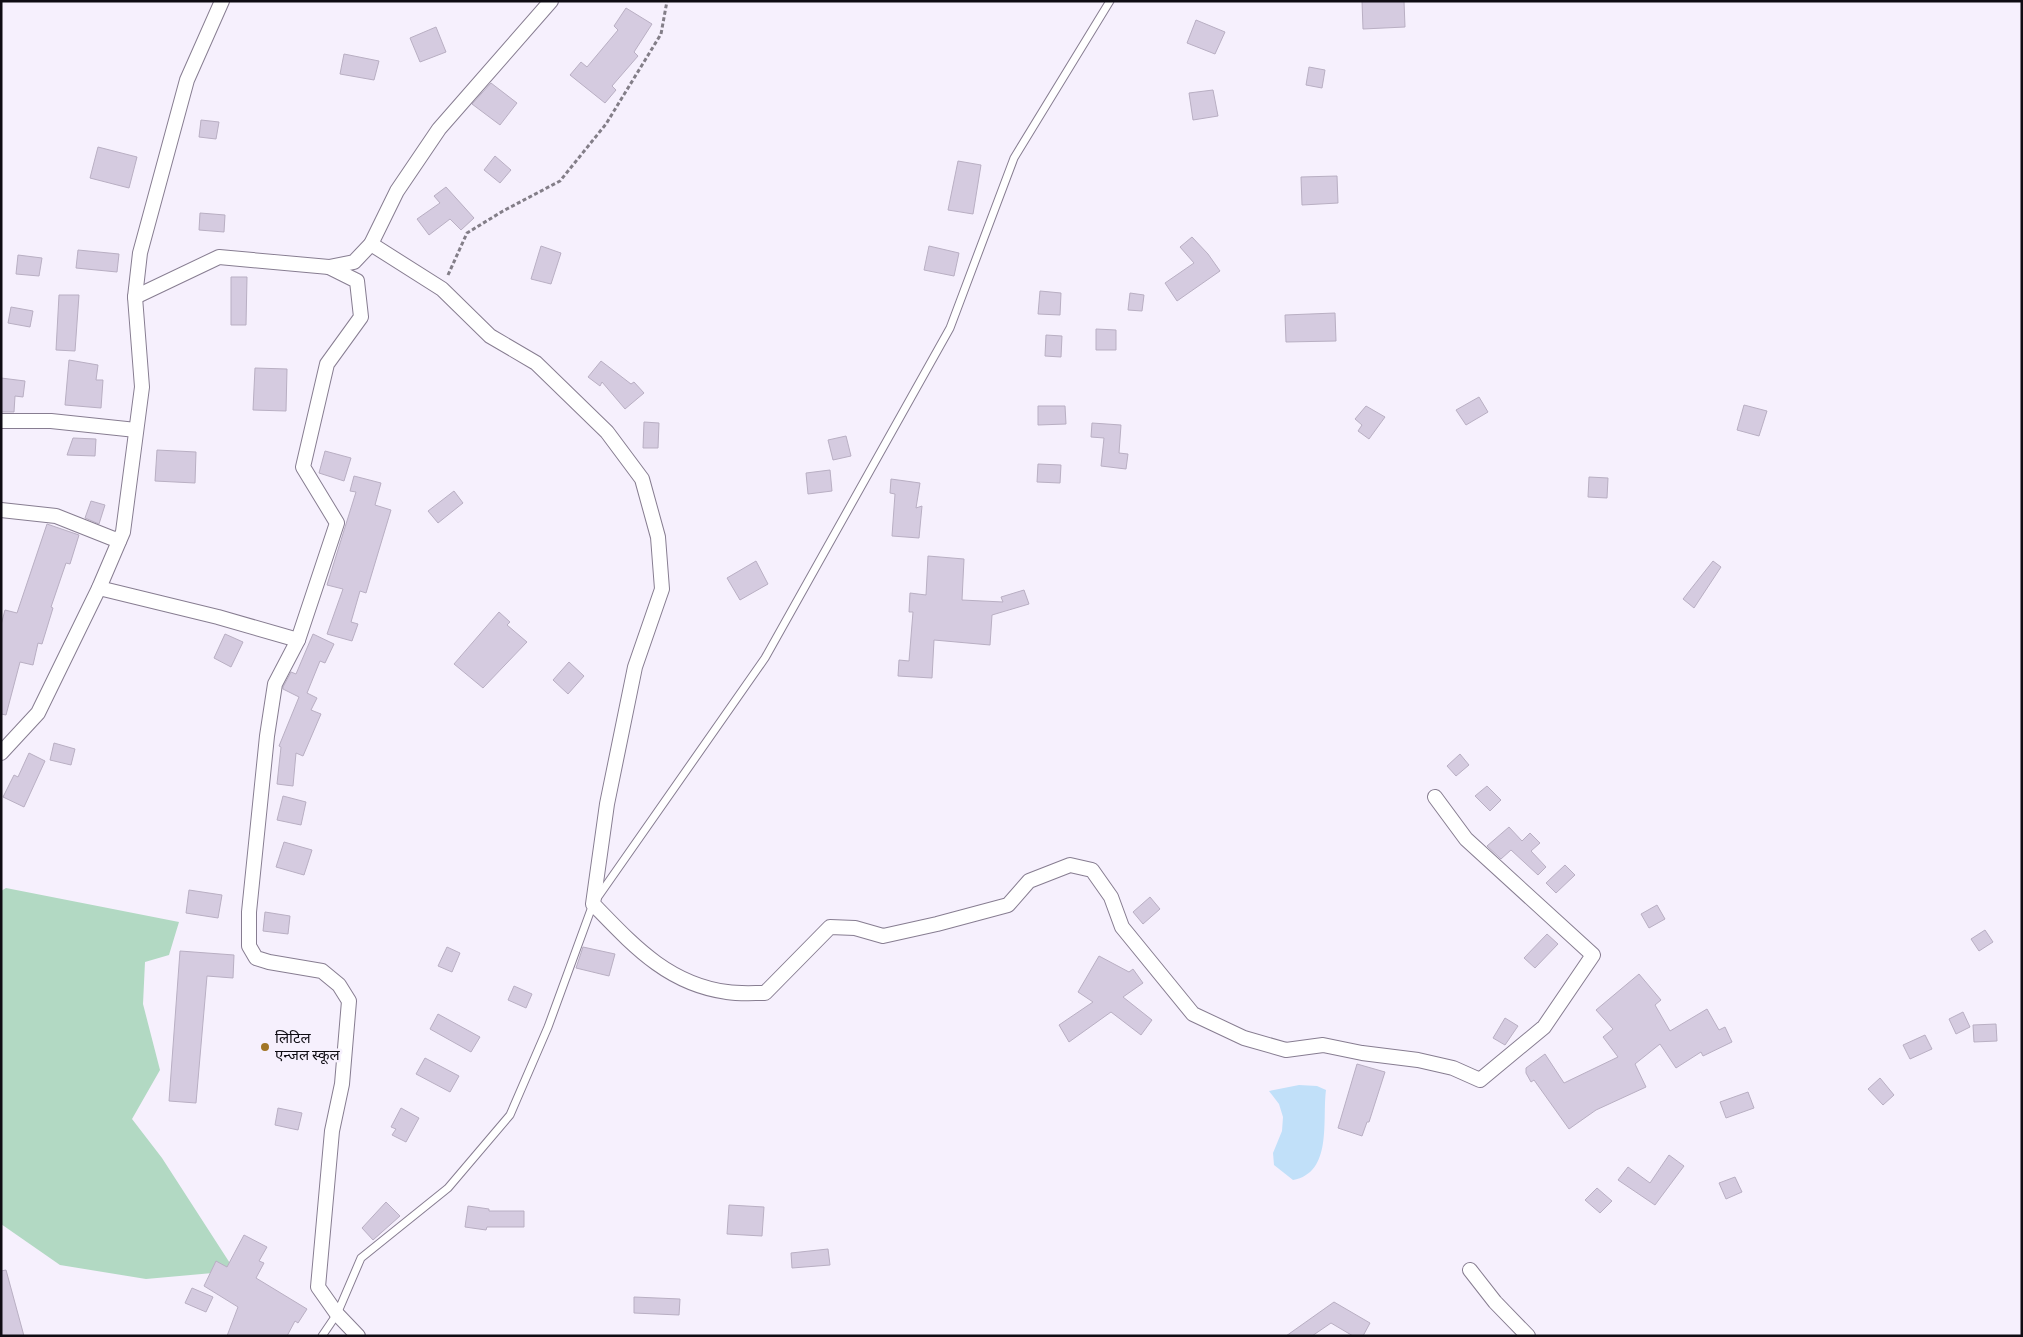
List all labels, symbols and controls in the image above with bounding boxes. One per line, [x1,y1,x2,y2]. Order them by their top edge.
place label: लिटिल एन्जल स्कूल [275,1028,340,1065]
marker: लिटिल एन्जल स्कूल [259,1041,271,1053]

